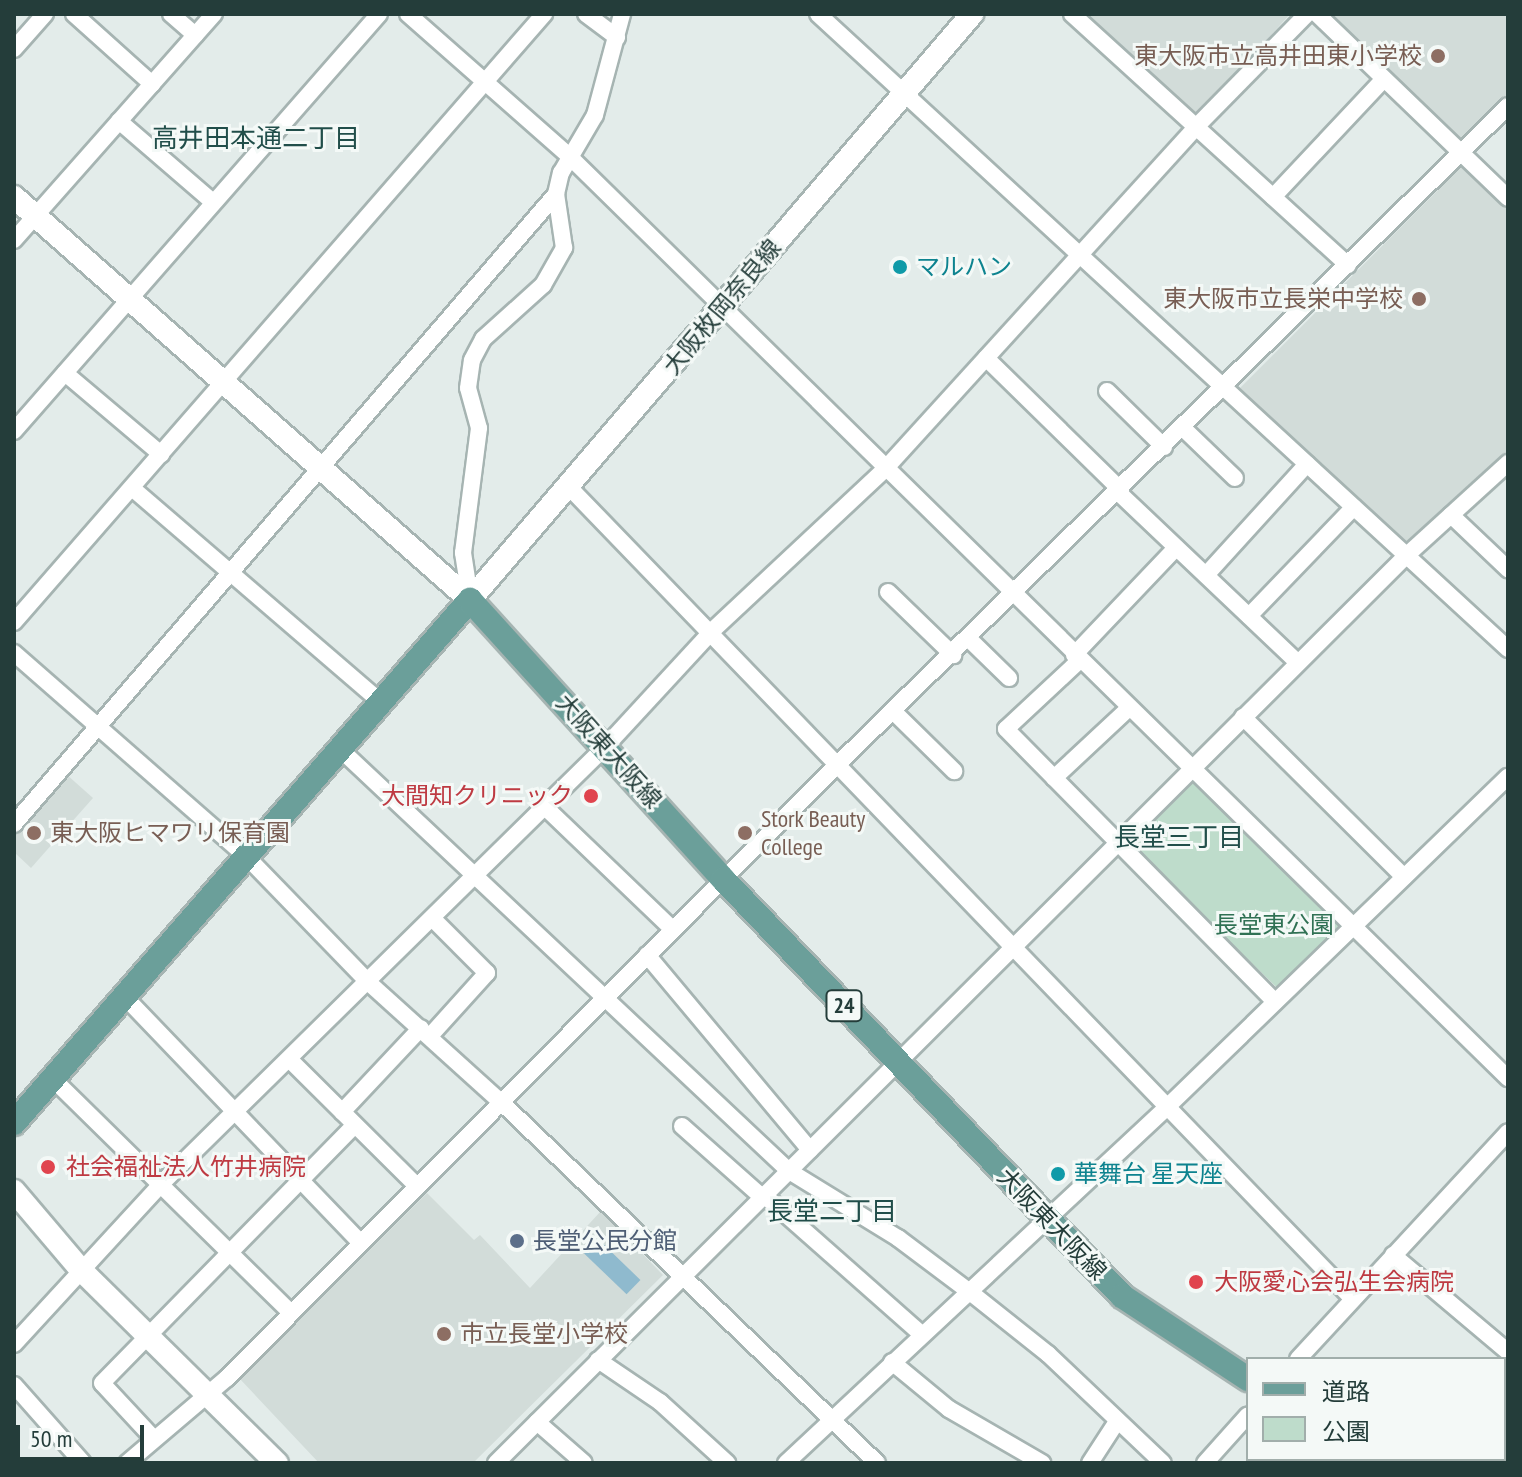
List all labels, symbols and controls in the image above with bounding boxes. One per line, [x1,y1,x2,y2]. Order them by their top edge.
place label: 東大阪市立高井田東小学校 [1134,42,1422,70]
marker: 東大阪市立高井田東小学校 [1429,47,1447,65]
district label: 高井田本通二丁目 [152,122,360,154]
street label: 大阪枚岡奈良線 [657,233,787,381]
place label: マルハン [916,253,1012,281]
marker: マルハン [891,258,909,276]
place label: 東大阪市立長栄中学校 [1163,285,1403,313]
marker: 東大阪市立長栄中学校 [1410,290,1428,308]
street label: 大阪東大阪線 [550,688,668,814]
place label: 大間知クリニック [381,782,573,810]
marker: 大間知クリニック [580,785,602,807]
place label: Stork Beauty College [761,805,866,861]
place label: 東大阪ヒマワリ保育園 [50,819,290,847]
district label: 長堂三丁目 [1114,821,1244,853]
marker: 東大阪ヒマワリ保育園 [25,824,43,842]
marker: Stork Beauty College [736,824,754,842]
park label: 長堂東公園 [1214,911,1334,939]
road number: 24 [824,988,864,1024]
place label: 社会福祉法人竹井病院 [66,1153,306,1181]
marker: 社会福祉法人竹井病院 [37,1156,59,1178]
place label: 華舞台 星天座 [1074,1160,1223,1188]
street label: 大阪東大阪線 [992,1162,1112,1286]
marker: 華舞台 星天座 [1049,1165,1067,1183]
district label: 長堂二丁目 [767,1195,897,1227]
place label: 長堂公民分館 [533,1227,677,1255]
marker: 長堂公民分館 [508,1232,526,1250]
place label: 大阪愛心会弘生会病院 [1214,1268,1454,1296]
marker: 大阪愛心会弘生会病院 [1185,1271,1207,1293]
place label: 市立長堂小学校 [460,1320,628,1348]
marker: 市立長堂小学校 [435,1325,453,1343]
legend [1246,1357,1506,1461]
text: 道路 [1322,1376,1370,1407]
scale bar [20,1409,148,1459]
text: 公園 [1322,1416,1370,1447]
text: 50 m [30,1423,72,1454]

